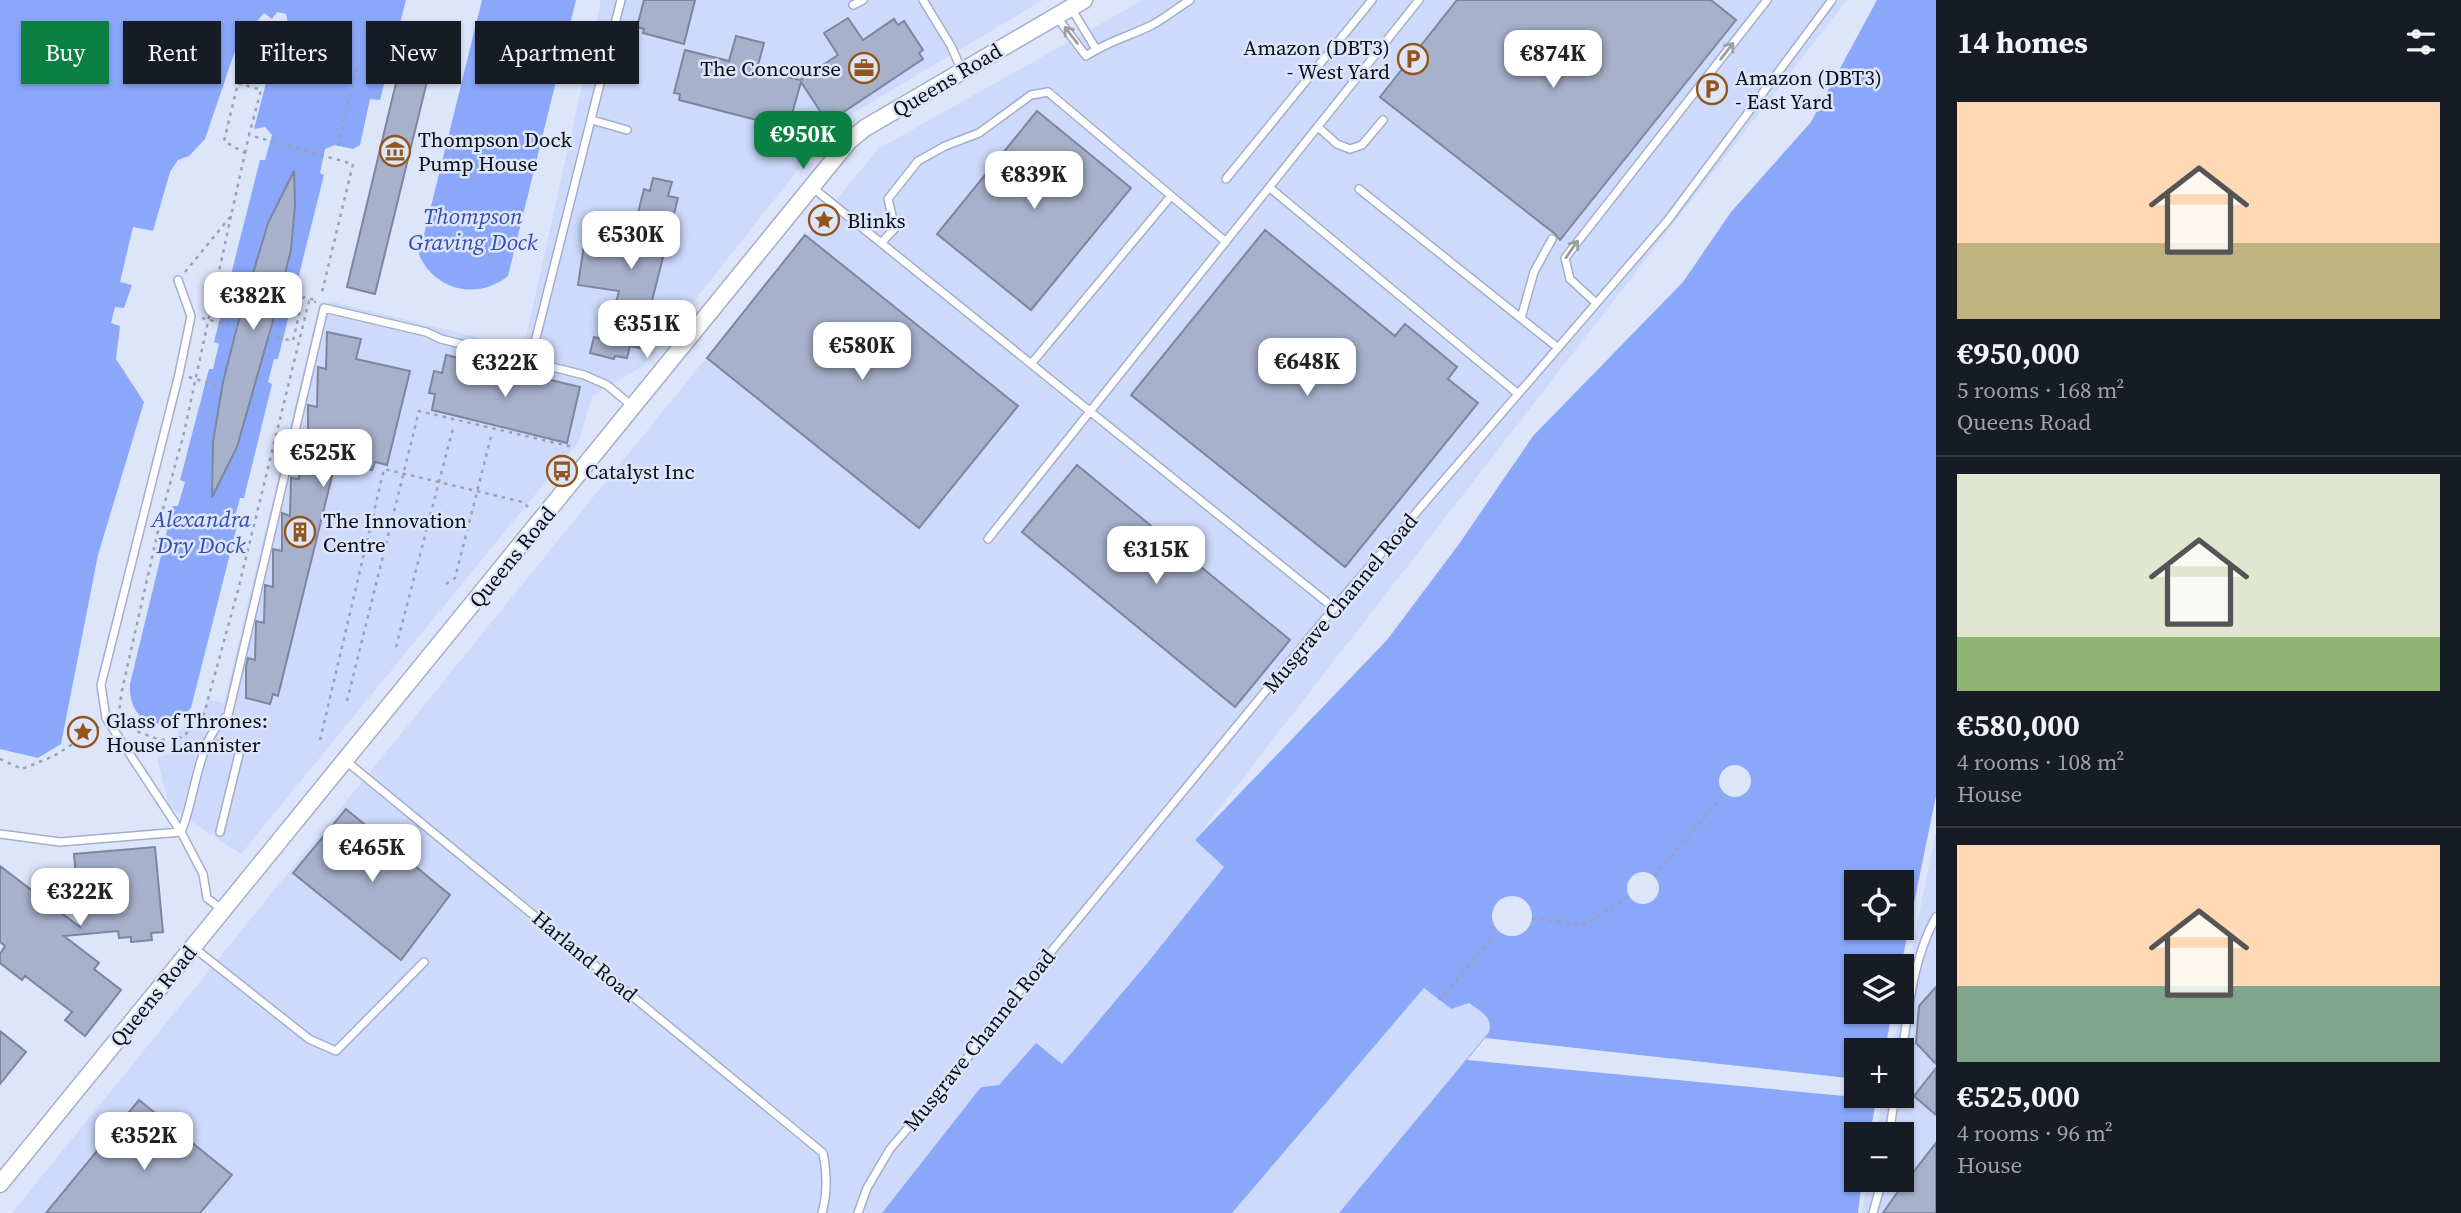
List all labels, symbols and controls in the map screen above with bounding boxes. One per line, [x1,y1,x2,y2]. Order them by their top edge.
chip: Buy [21,21,109,84]
chip: Rent [123,21,221,84]
chip: Filters [235,21,352,84]
chip: New [366,21,461,84]
chip: Apartment [475,21,639,84]
text: 14 homes [1957,22,2088,63]
icon: filters [2402,23,2440,61]
one-way arrow [1064,27,1079,45]
pin: €874K [1504,31,1602,90]
place label: Amazon (DBT3) - West Yard [1243,33,1390,86]
street label: Queens Road [887,36,1007,124]
text: €874K [1520,37,1586,69]
parking icon: Amazon (DBT3) - West Yard [1396,42,1430,76]
one-way arrow [1720,42,1735,60]
office icon: The Concourse [847,51,881,85]
place label: The Concourse [700,54,841,83]
place label: Amazon (DBT3) - East Yard [1735,63,1882,116]
parking icon: Amazon (DBT3) - East Yard [1695,72,1729,106]
pin: €950K [754,111,852,171]
text: €950K [770,118,836,150]
place label: Thompson Dock Pump House [418,125,572,178]
museum icon: Thompson Dock Pump House [378,134,412,168]
icon: home [2136,147,2262,273]
pin: €839K [985,152,1083,211]
text: €839K [1001,158,1067,190]
water label: Thompson Graving Dock [408,200,538,258]
place icon: Blinks [807,203,841,237]
place label: Blinks [847,206,906,235]
pin: €530K [582,212,680,271]
text: €530K [598,218,664,250]
one-way arrow [1565,240,1579,259]
pin: €382K [204,272,302,332]
text: €382K [220,279,286,311]
pin: €351K [598,300,696,360]
text: €351K [614,307,680,339]
pin: €580K [813,322,911,382]
text: €580K [829,329,895,361]
text: €950,000 [1957,333,2080,374]
pin: €648K [1258,338,1356,398]
pin: €322K [456,340,554,399]
text: €648K [1274,345,1340,377]
text: €322K [472,346,538,378]
text: 5 rooms · 168 m² [1957,374,2124,406]
text: Queens Road [1957,406,2091,438]
pin: €525K [274,430,372,489]
text: €525K [290,436,356,468]
bus stop icon: Catalyst Inc [545,454,579,488]
place label: Catalyst Inc [585,457,695,486]
street label: Queens Road [462,500,562,614]
water label: Alexandra Dry Dock [149,503,251,561]
place label: The Innovation Centre [323,506,467,559]
street label: Musgrave Channel Road [1256,507,1424,699]
building icon: The Innovation Centre [283,515,317,549]
icon: home [2136,519,2262,645]
pin: €315K [1107,526,1205,586]
text: €315K [1123,533,1189,565]
text: €580,000 [1957,705,2080,746]
place label: Glass of Thrones: House Lannister [106,706,268,759]
place icon: Glass of Thrones: House Lannister [66,715,100,749]
text: 4 rooms · 108 m² [1957,746,2124,778]
text: House [1957,778,2022,810]
pin: €465K [323,824,421,884]
text: €465K [339,831,405,863]
pin: €322K [31,869,129,928]
map controls [1844,870,1914,1192]
button: locate [1844,870,1914,940]
text: €322K [47,875,113,907]
icon: home [2136,890,2262,1016]
street label: Harland Road [526,903,644,1009]
street label: Queens Road [103,939,203,1053]
street label: Musgrave Channel Road [896,943,1062,1137]
button: layers [1844,954,1914,1024]
button: + [1844,1038,1914,1108]
text: €525,000 [1957,1076,2080,1117]
pin: €352K [95,1112,193,1172]
text: 4 rooms · 96 m² [1957,1117,2113,1149]
text: €352K [111,1119,177,1151]
button: − [1844,1122,1914,1192]
text: House [1957,1149,2022,1181]

